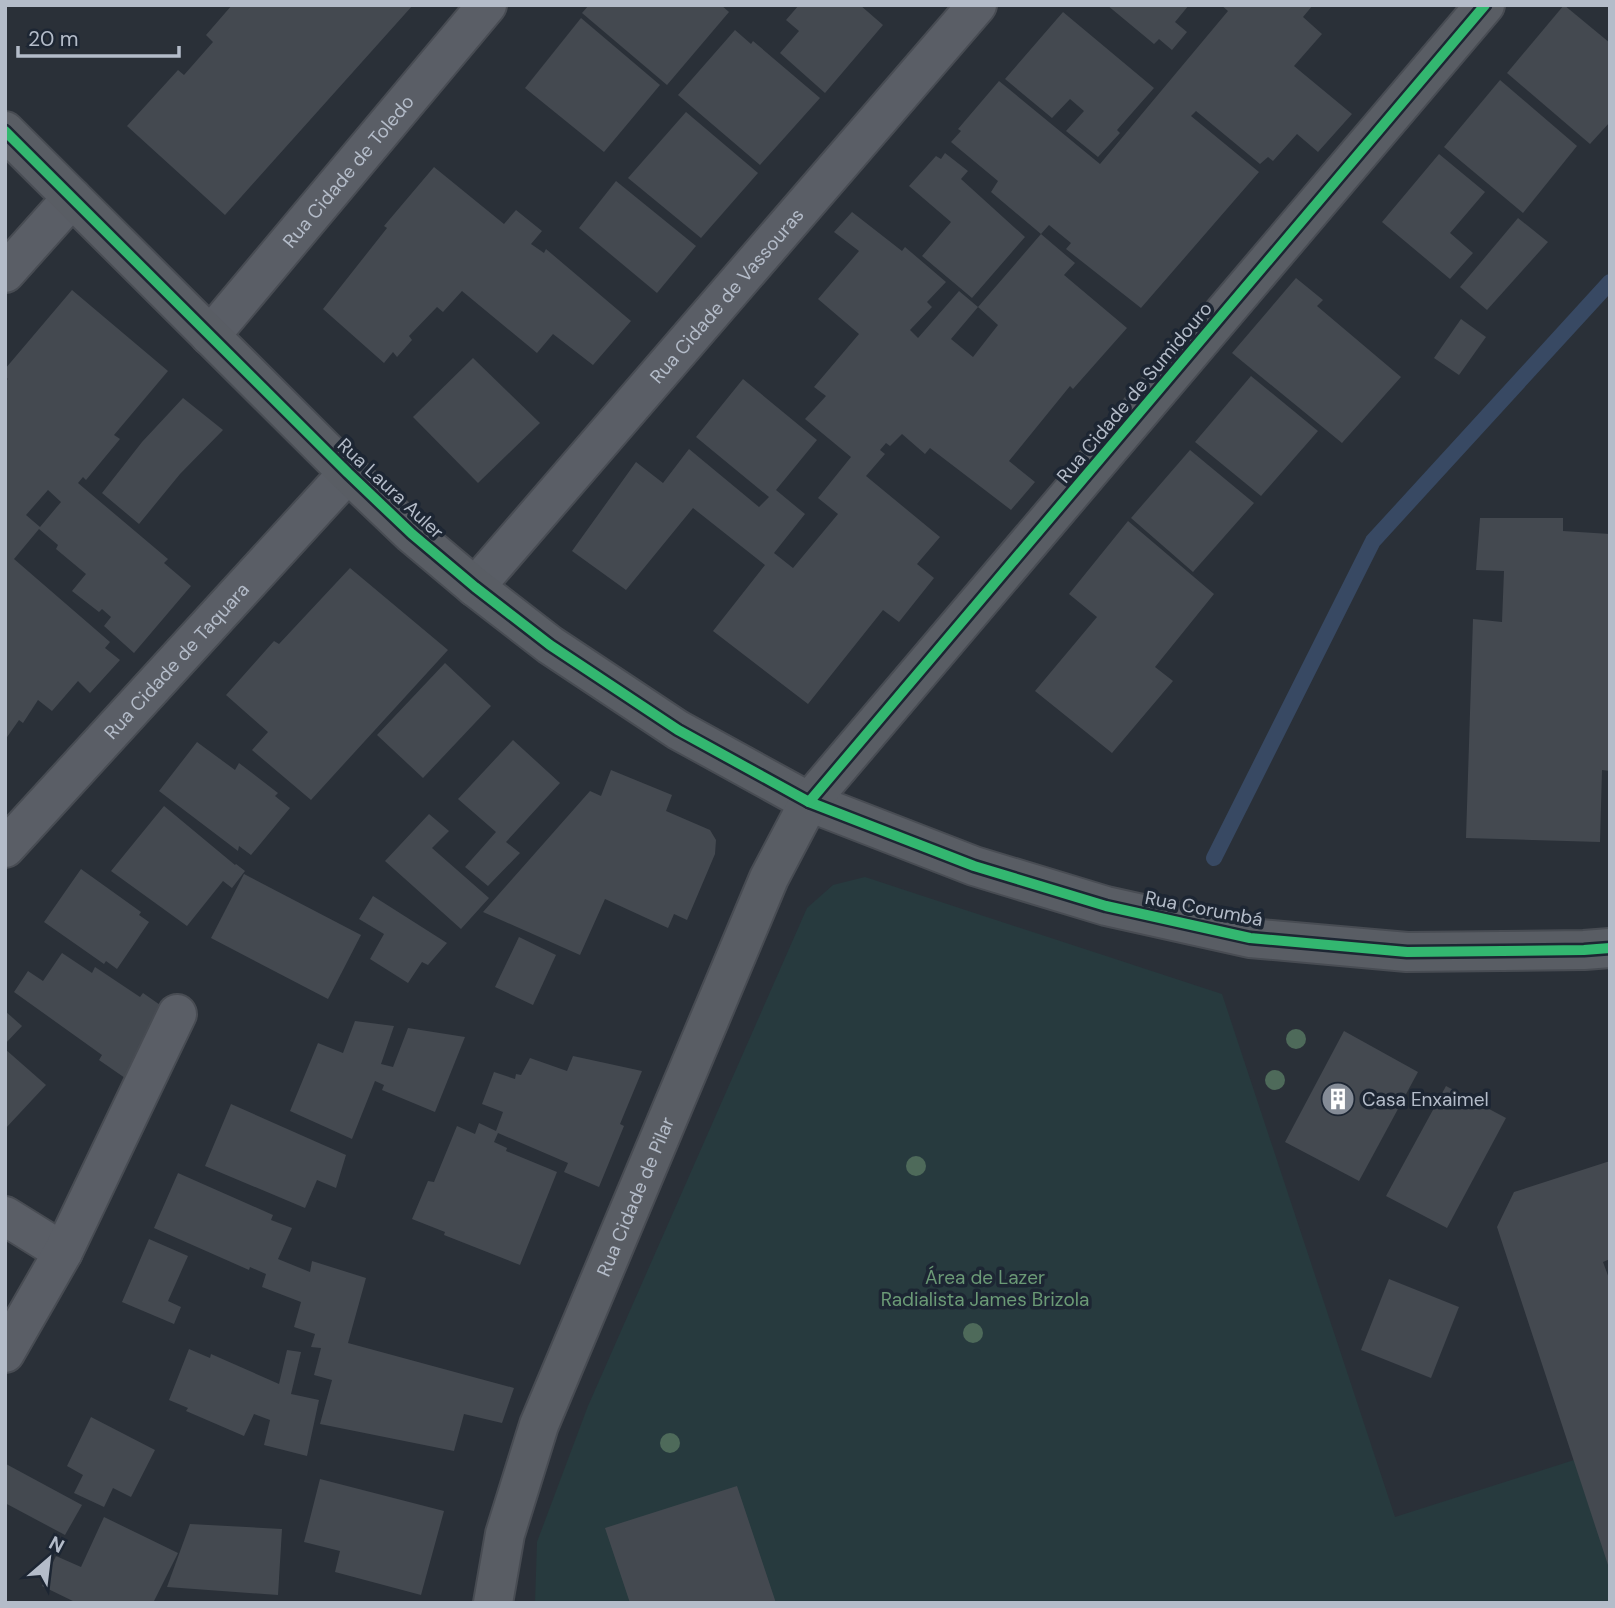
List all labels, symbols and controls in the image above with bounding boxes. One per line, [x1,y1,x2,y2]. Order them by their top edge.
scale bar [18,14,178,58]
text: 20 m [28,25,79,53]
street label: Rua Cidade de Toledo [277,90,420,253]
street label: Rua Cidade de Vassouras [644,203,809,389]
street label: Rua Cidade de Sumidouro [1051,297,1218,488]
street label: Rua Laura Auler [332,433,449,544]
street label: Rua Cidade de Taquara [99,577,255,745]
street label: Rua Corumbá [1143,885,1265,932]
building icon: Casa Enxaimel [1319,1080,1357,1118]
place label: Casa Enxaimel [1362,1087,1489,1112]
street label: Rua Cidade de Pilar [591,1113,680,1280]
park label: Área de Lazer Radialista James Brizola [881,1265,1089,1312]
north arrow [14,1524,84,1594]
text: N [45,1530,69,1559]

